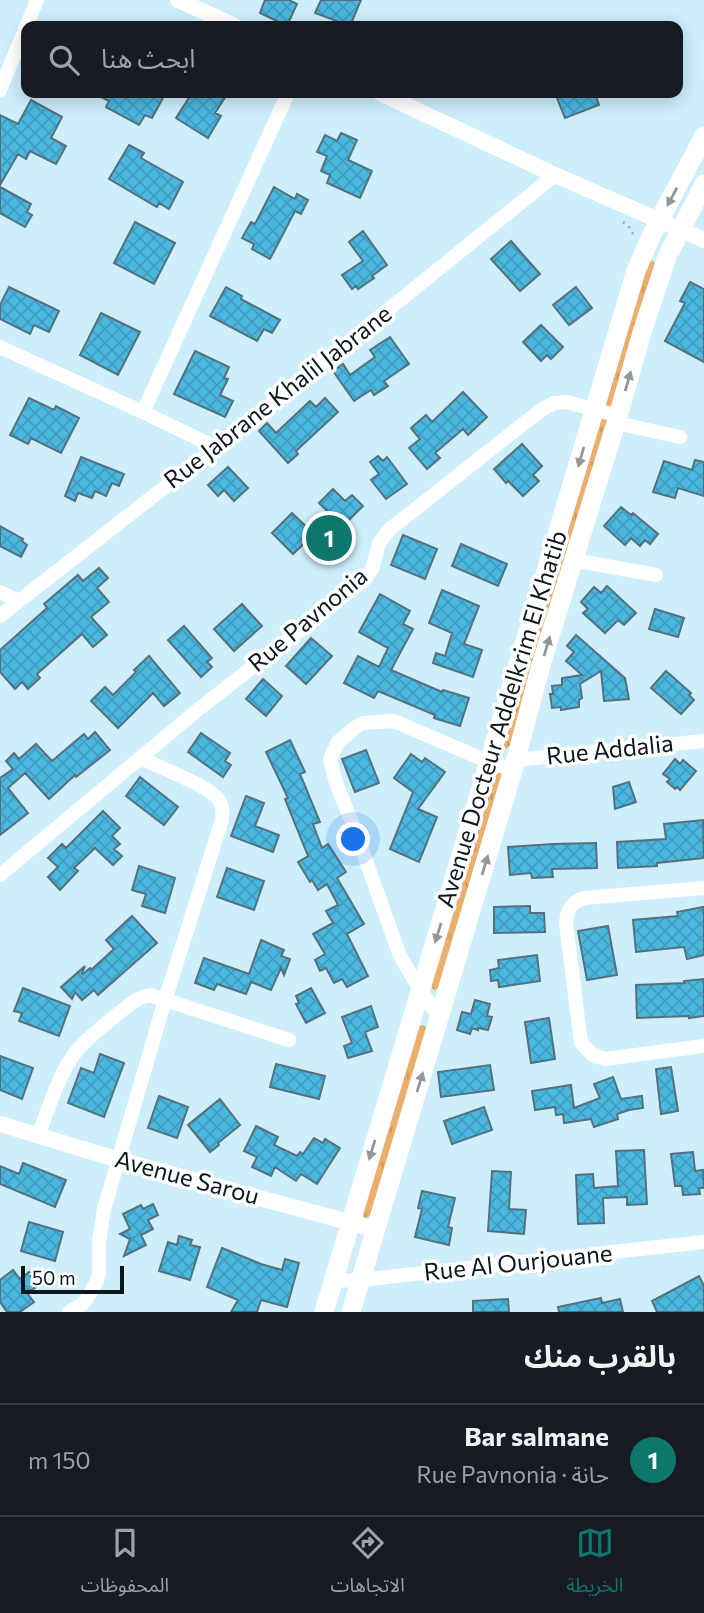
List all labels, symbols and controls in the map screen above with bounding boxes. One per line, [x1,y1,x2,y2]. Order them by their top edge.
search box [21,21,683,98]
icon: search [45,41,83,79]
text: ابحث هنا [101,42,196,73]
one-way arrow [666,187,678,206]
street label: Rue Jabrane Khalil Jabrane [158,298,397,494]
one-way arrow [624,371,634,392]
one-way arrow [575,446,585,467]
pin: 1 [306,512,352,564]
street label: Avenue Docteur Addelkrim El Khatib [429,527,572,911]
street label: Rue Pavnonia [241,561,373,677]
one-way arrow [543,635,553,656]
street label: Rue Addalia [545,727,675,770]
your location [336,822,370,856]
one-way arrow [481,854,491,875]
one-way arrow [432,922,442,943]
one-way arrow [415,1072,425,1093]
one-way arrow [366,1140,376,1161]
street label: Avenue Sarou [112,1143,263,1210]
street label: Rue Al Ourjouane [422,1237,613,1286]
scale bar [21,1263,124,1295]
text: 50 m [32,1266,76,1289]
text: بالقرب منك [524,1336,676,1373]
text: Bar salmane [464,1420,609,1451]
text: 150 m [28,1446,91,1474]
text: 1 [648,1446,658,1474]
text: حانة · Rue Pavnonia [416,1460,609,1488]
tab: المحفوظات [81,1524,169,1606]
tab: الاتجاهات [331,1524,405,1606]
tab: الخريطة [566,1524,623,1606]

